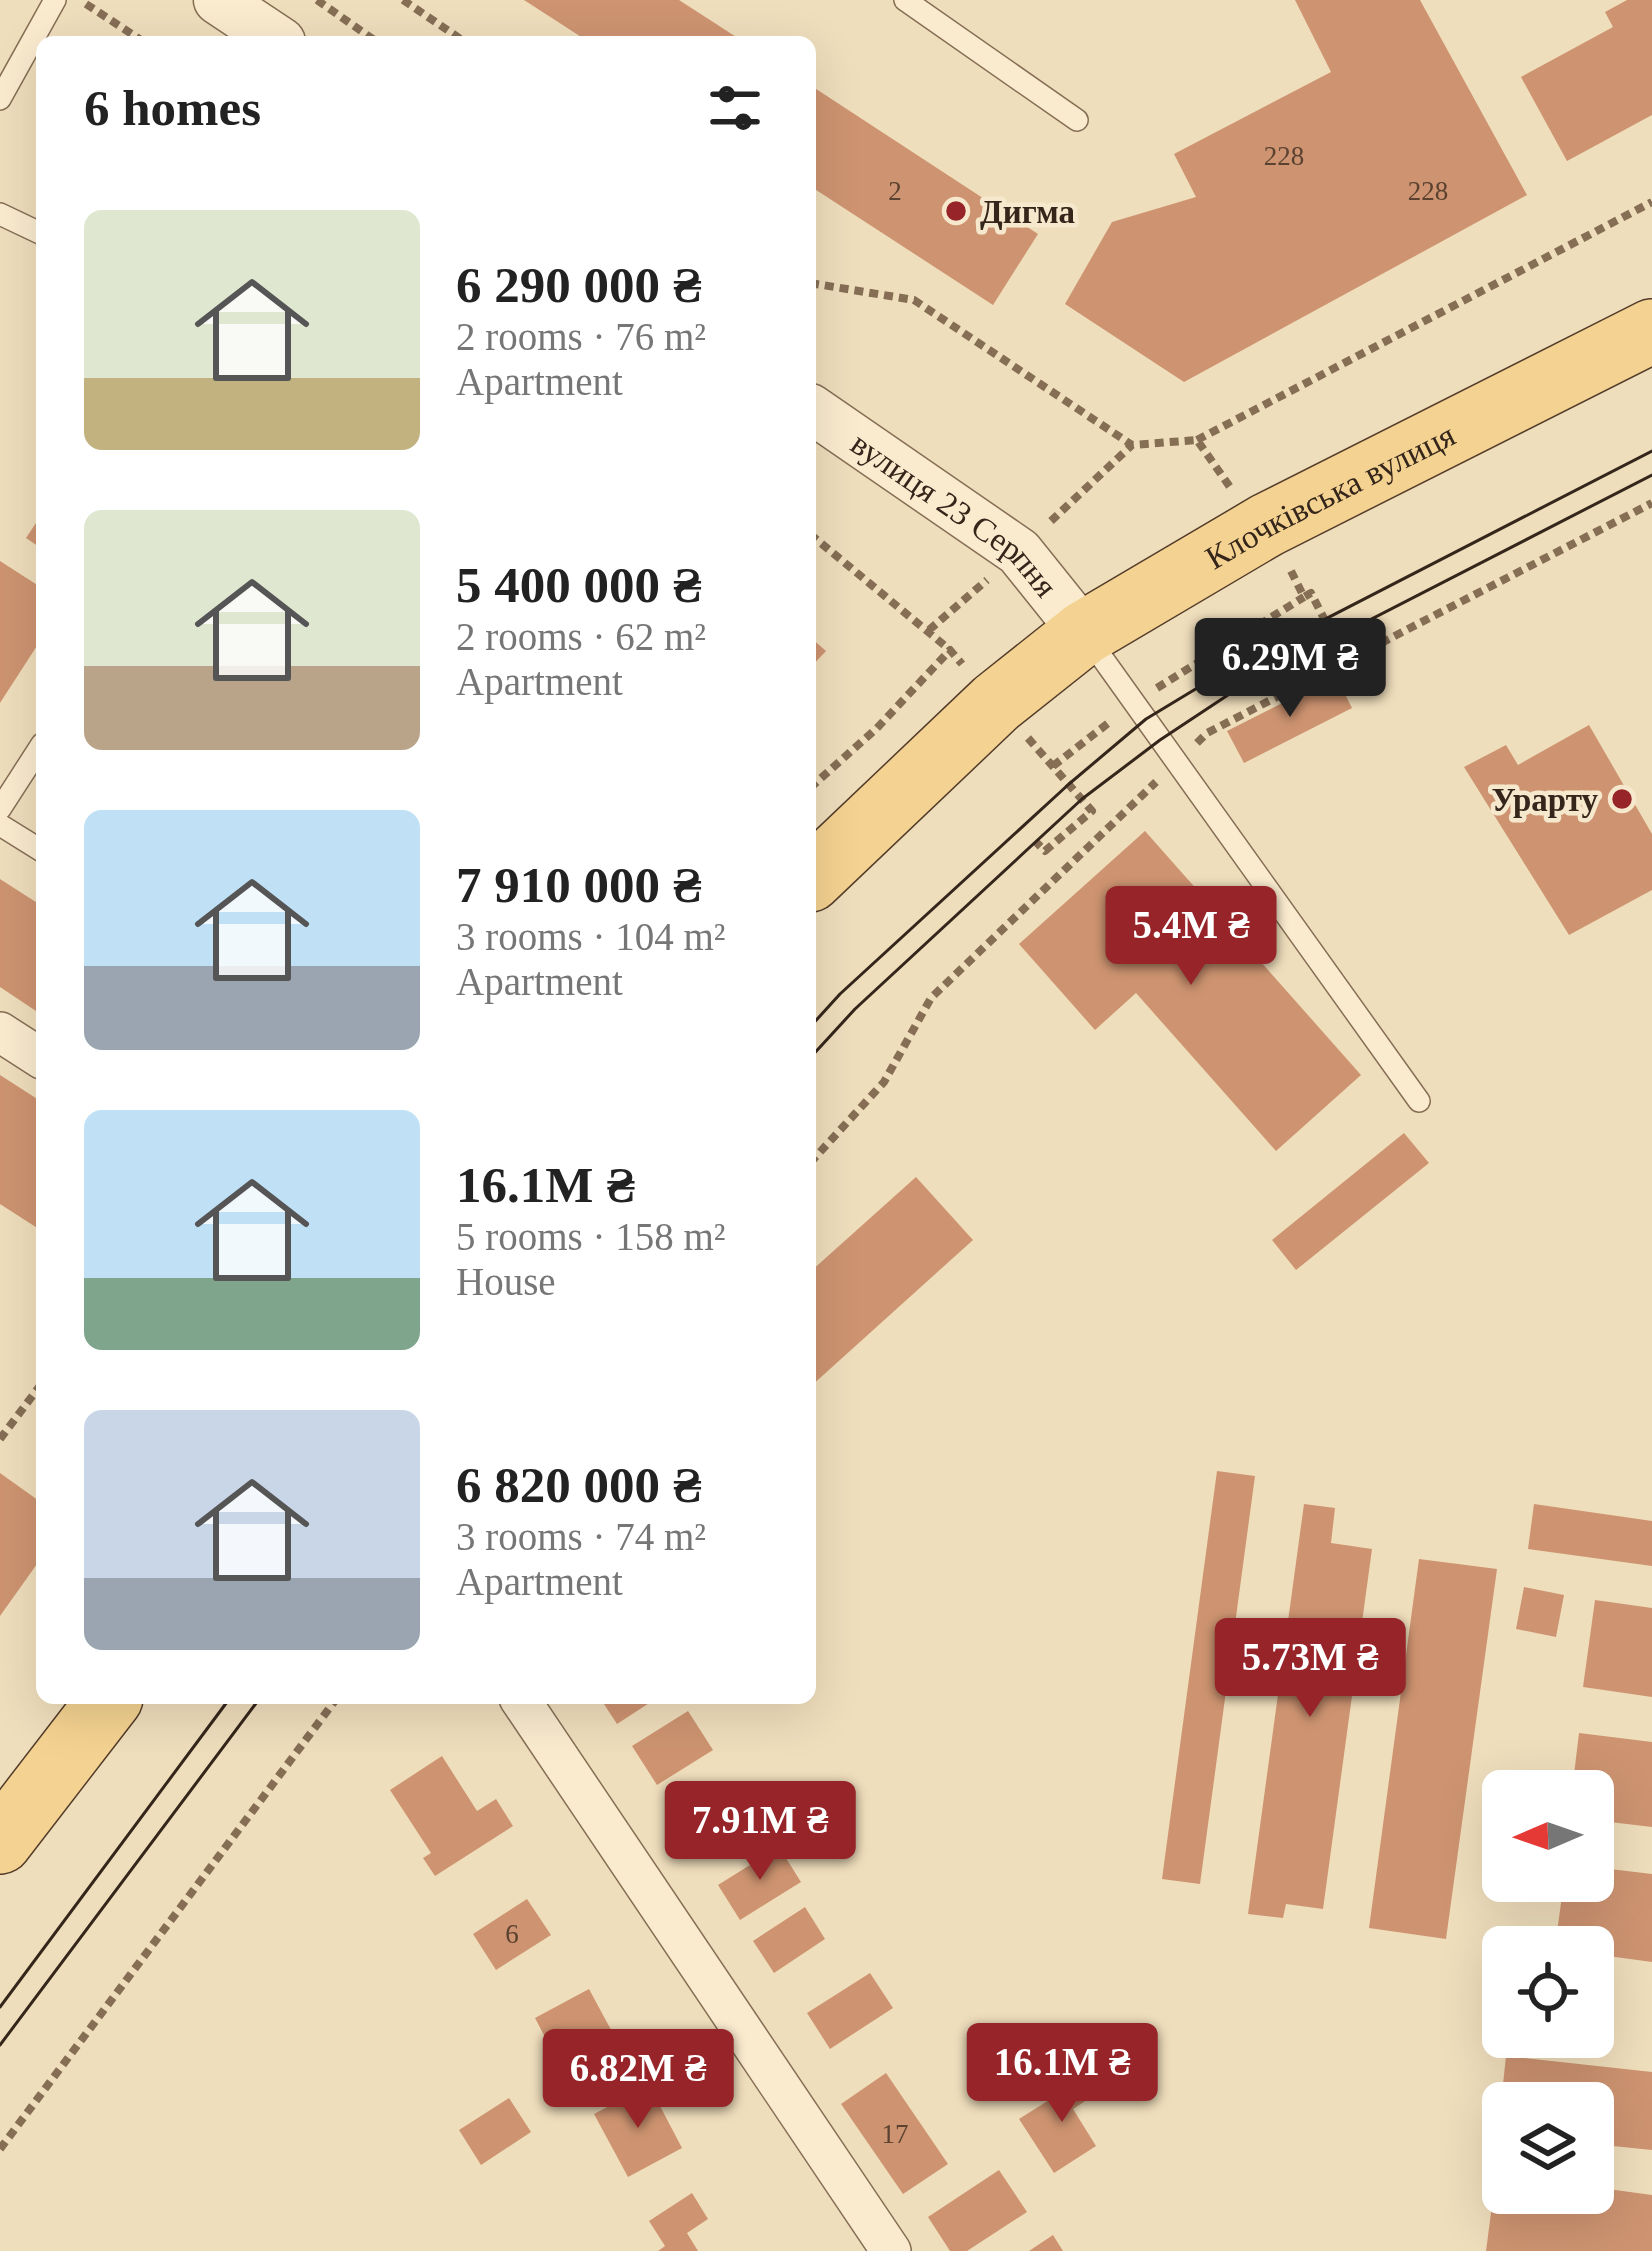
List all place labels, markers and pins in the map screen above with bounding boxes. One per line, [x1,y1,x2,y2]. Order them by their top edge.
place label: Дигма [980,194,1075,230]
marker: Дигма [943,198,969,224]
pin: 6.29M ₴ [1179,618,1401,720]
place label: Урарту [1491,782,1598,818]
marker: Урарту [1609,786,1635,812]
pin: 5.4M ₴ [1093,886,1289,988]
pin: 5.73M ₴ [1199,1618,1421,1720]
pin: 7.91M ₴ [649,1781,871,1883]
pin: 16.1M ₴ [951,2023,1173,2125]
pin: 6.82M ₴ [527,2029,749,2131]

